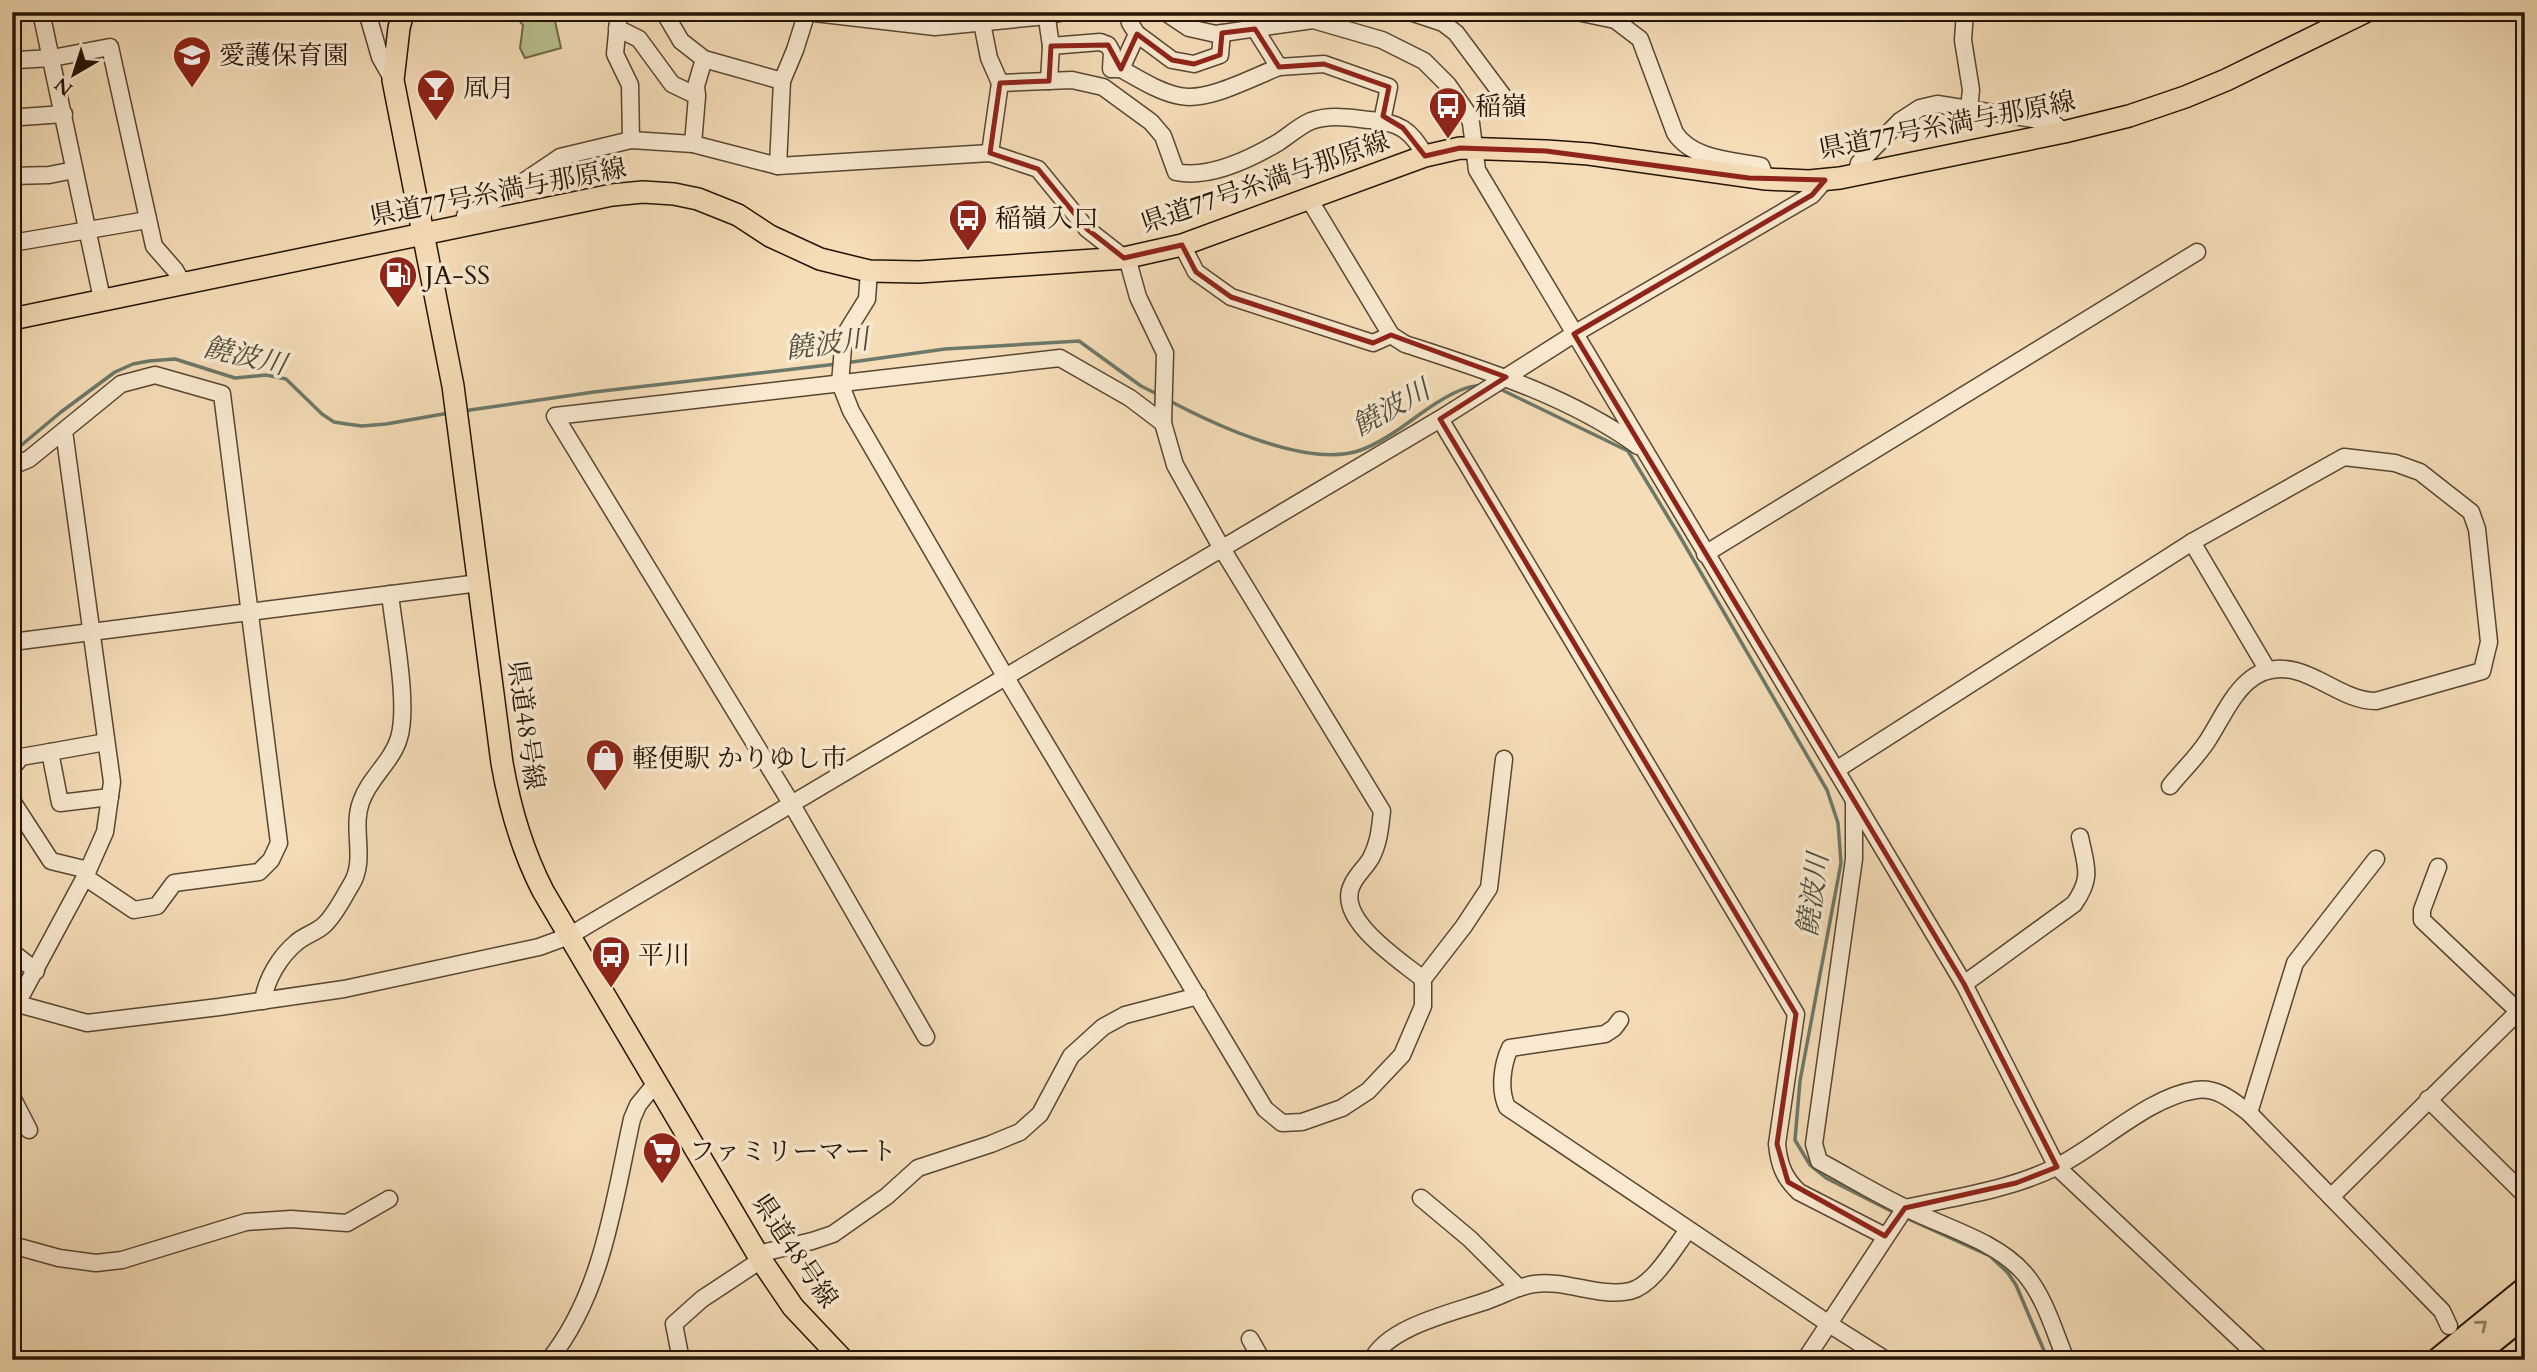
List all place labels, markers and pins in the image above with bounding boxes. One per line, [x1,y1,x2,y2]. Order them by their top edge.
school or university icon: 愛護保育園 [171,34,213,89]
place label: 愛護保育園 [219,38,349,73]
bar icon: 凮月 [415,67,457,122]
place label: 凮月 [463,71,515,106]
bus stop icon: 稲嶺 [1427,85,1469,140]
place label: 稲嶺 [1475,89,1527,124]
bus stop icon: 稲嶺入口 [947,197,989,252]
place label: 稲嶺入口 [995,201,1099,236]
fuel station icon: JA-SS [377,254,419,309]
place label: JA-SS [421,258,490,293]
shop icon: 軽便駅 かりゆし市 [584,737,626,792]
place label: 軽便駅 かりゆし市 [632,741,847,776]
bus stop icon: 平川 [590,934,632,989]
place label: 平川 [638,938,690,973]
supermarket icon: ファミリーマート [641,1130,683,1185]
place label: ファミリーマート [689,1134,896,1169]

